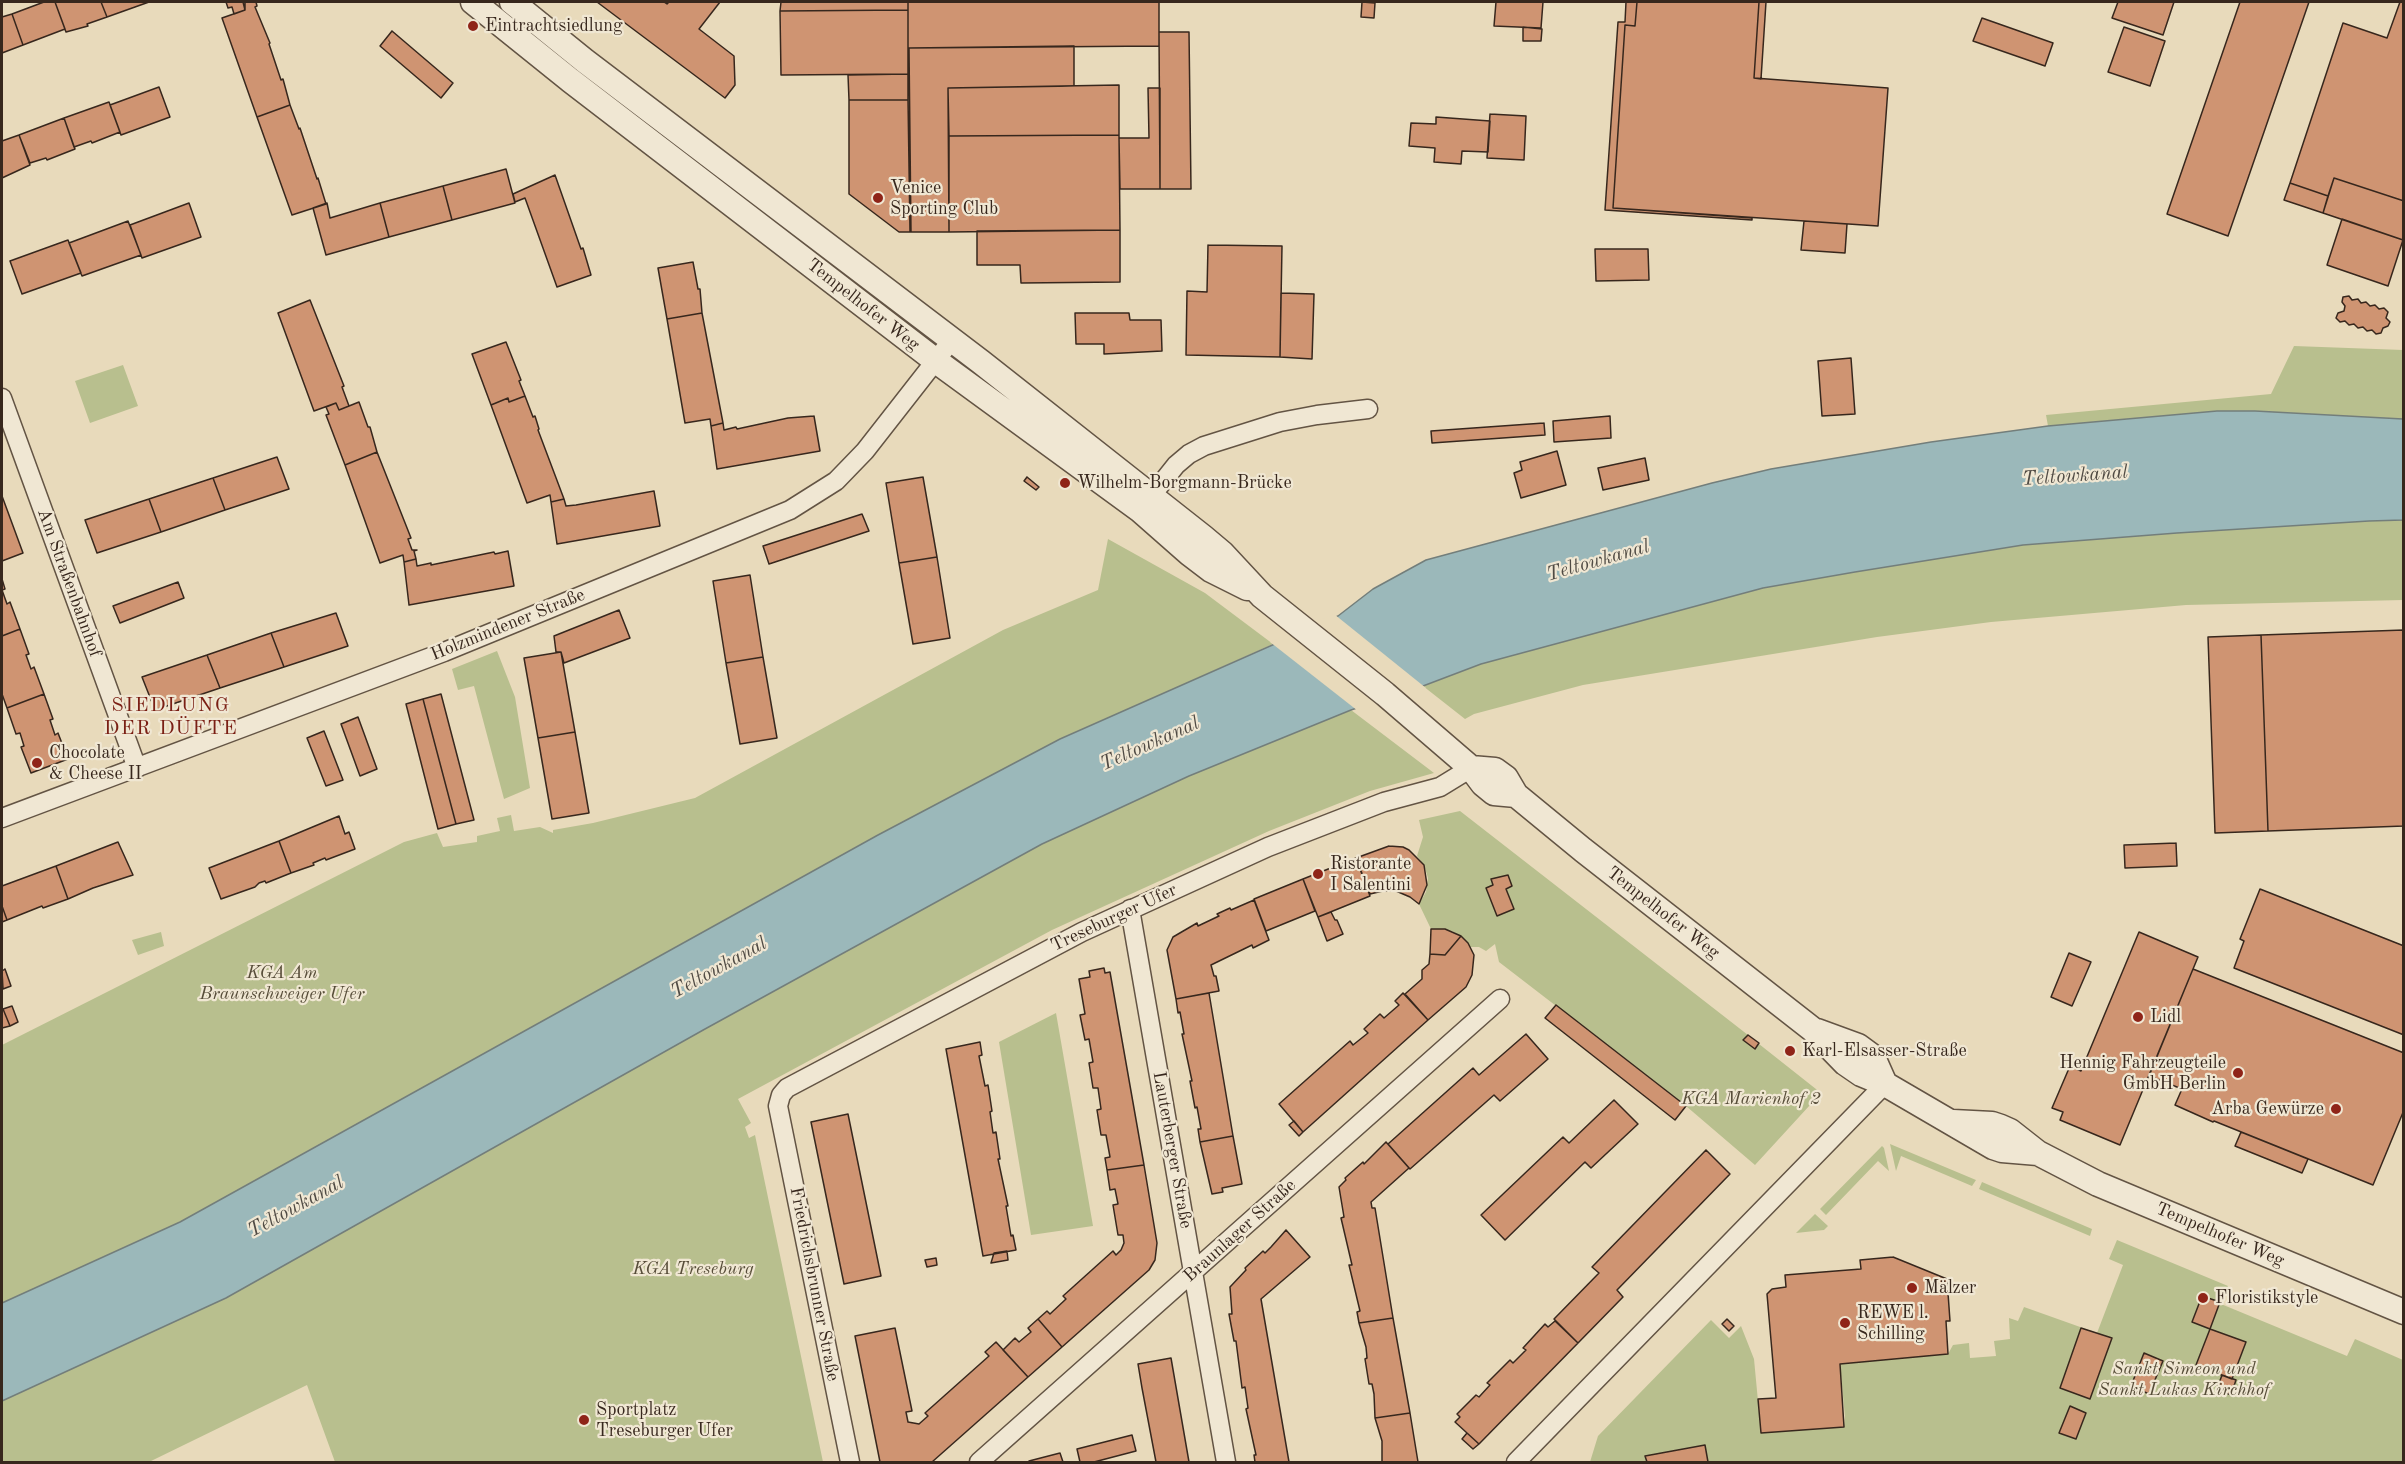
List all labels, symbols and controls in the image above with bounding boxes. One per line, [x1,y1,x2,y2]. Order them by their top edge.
place label: Eintrachtsiedlung [485,15,623,37]
marker: Eintrachtsiedlung [466,19,480,33]
place label: Venice Sporting Club [890,177,998,219]
marker: Venice Sporting Club [871,191,885,205]
street label: Tempelhofer Weg [802,254,924,356]
water label: Teltowkanal [2021,460,2129,492]
place label: Wilhelm-Borgmann-Brücke [1077,472,1292,494]
marker: Wilhelm-Borgmann-Brücke [1058,476,1072,490]
street label: Am Straßenbahnhof [32,506,106,660]
water label: Teltowkanal [1544,535,1652,587]
street label: Holzmindener Straße [428,584,588,666]
district label: SIEDLUNG DER DÜFTE [104,694,238,741]
water label: Teltowkanal [1097,711,1203,777]
place label: Chocolate & Cheese II [49,742,142,784]
marker: Chocolate & Cheese II [30,756,44,770]
place label: Ristorante I Salentini [1330,853,1411,896]
street label: Tempelhofer Weg [1602,862,1724,964]
marker: Ristorante I Salentini [1311,867,1325,881]
street label: Treseburger Ufer [1047,879,1181,957]
water label: Teltowkanal [667,932,771,1004]
park label: KGA Am Braunschweiger Ufer [200,962,364,1004]
place label: Lidl [2150,1006,2181,1028]
marker: Lidl [2131,1010,2145,1024]
place label: Karl-Elsasser-Straße [1802,1040,1967,1062]
marker: Karl-Elsasser-Straße [1783,1044,1797,1058]
place label: Hennig Fahrzeugteile GmbH Berlin [2059,1052,2226,1094]
marker: Hennig Fahrzeugteile GmbH Berlin [2231,1066,2245,1080]
street label: Lauterberger Straße [1148,1070,1196,1230]
park label: KGA Marienhof 2 [1681,1088,1821,1110]
place label: Arba Gewürze [2211,1098,2324,1120]
marker: Arba Gewürze [2329,1102,2343,1116]
water label: Teltowkanal [244,1171,348,1243]
street label: Braunlager Straße [1179,1175,1301,1287]
street label: Friedrichsbrunner Straße [785,1185,843,1383]
street label: Tempelhofer Weg [2152,1198,2288,1272]
park label: KGA Treseburg [632,1258,754,1280]
place label: Mälzer [1924,1277,1976,1299]
marker: Mälzer [1905,1281,1919,1295]
place label: Floristikstyle [2215,1287,2318,1309]
marker: Floristikstyle [2196,1291,2210,1305]
place label: REWE l. Schilling [1857,1302,1929,1344]
marker: REWE l. Schilling [1838,1316,1852,1330]
park label: Sankt Simeon und Sankt Lukas Kirchhof [2098,1358,2270,1400]
place label: Sportplatz Treseburger Ufer [596,1399,733,1442]
marker: Sportplatz Treseburger Ufer [577,1413,591,1427]

